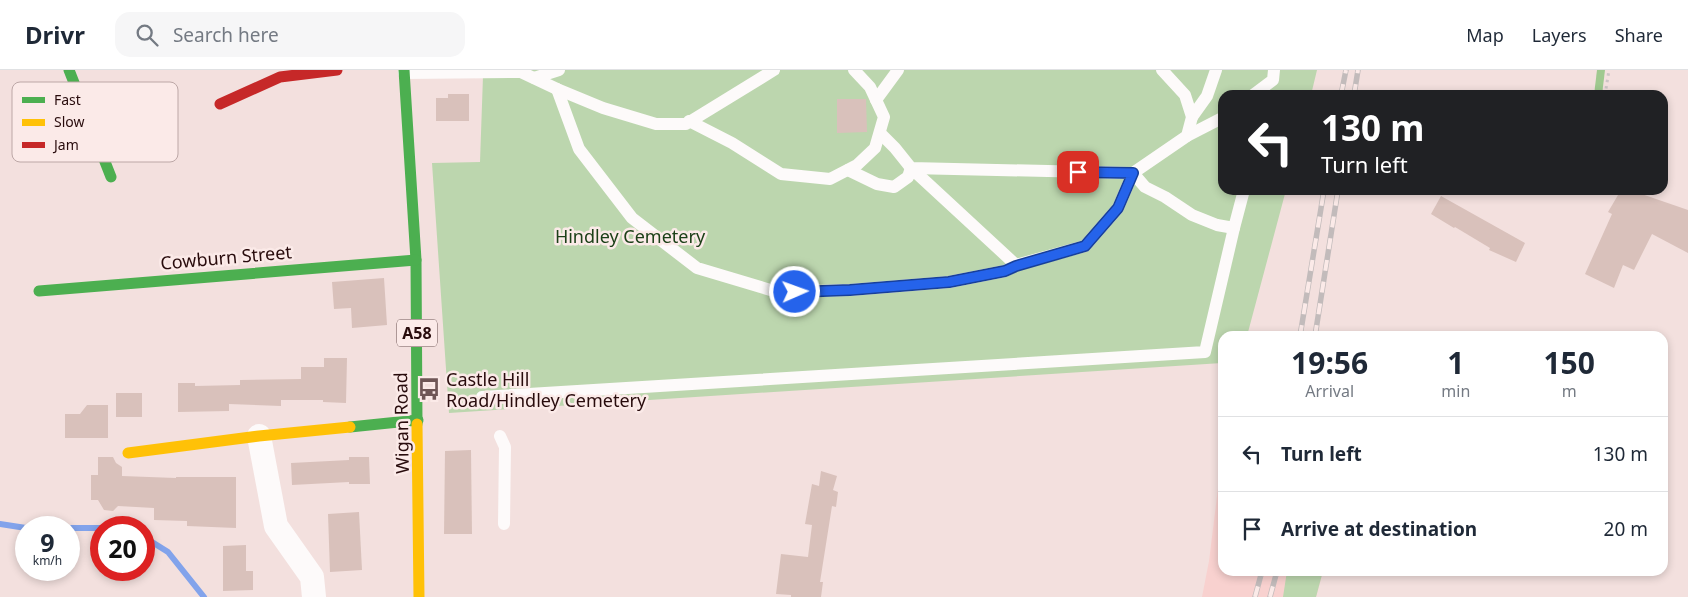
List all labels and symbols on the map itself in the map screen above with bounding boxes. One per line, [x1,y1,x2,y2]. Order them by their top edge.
legend [12,82,178,162]
text: Fast [54,90,81,109]
text: Slow [54,112,85,131]
text: Jam [52,135,79,154]
pin [1057,151,1099,193]
park label: Hindley Cemetery [555,224,706,248]
street label: Cowburn Street [159,239,293,275]
position arrow [768,265,820,317]
road number: A58 [397,320,437,346]
place label: Castle Hill Road/Hindley Cemetery [446,367,647,412]
street label: Wigan Road [388,372,414,474]
bus stop icon: Castle Hill Road/Hindley Cemetery [416,376,442,402]
speed limit sign: 20 [90,516,155,581]

